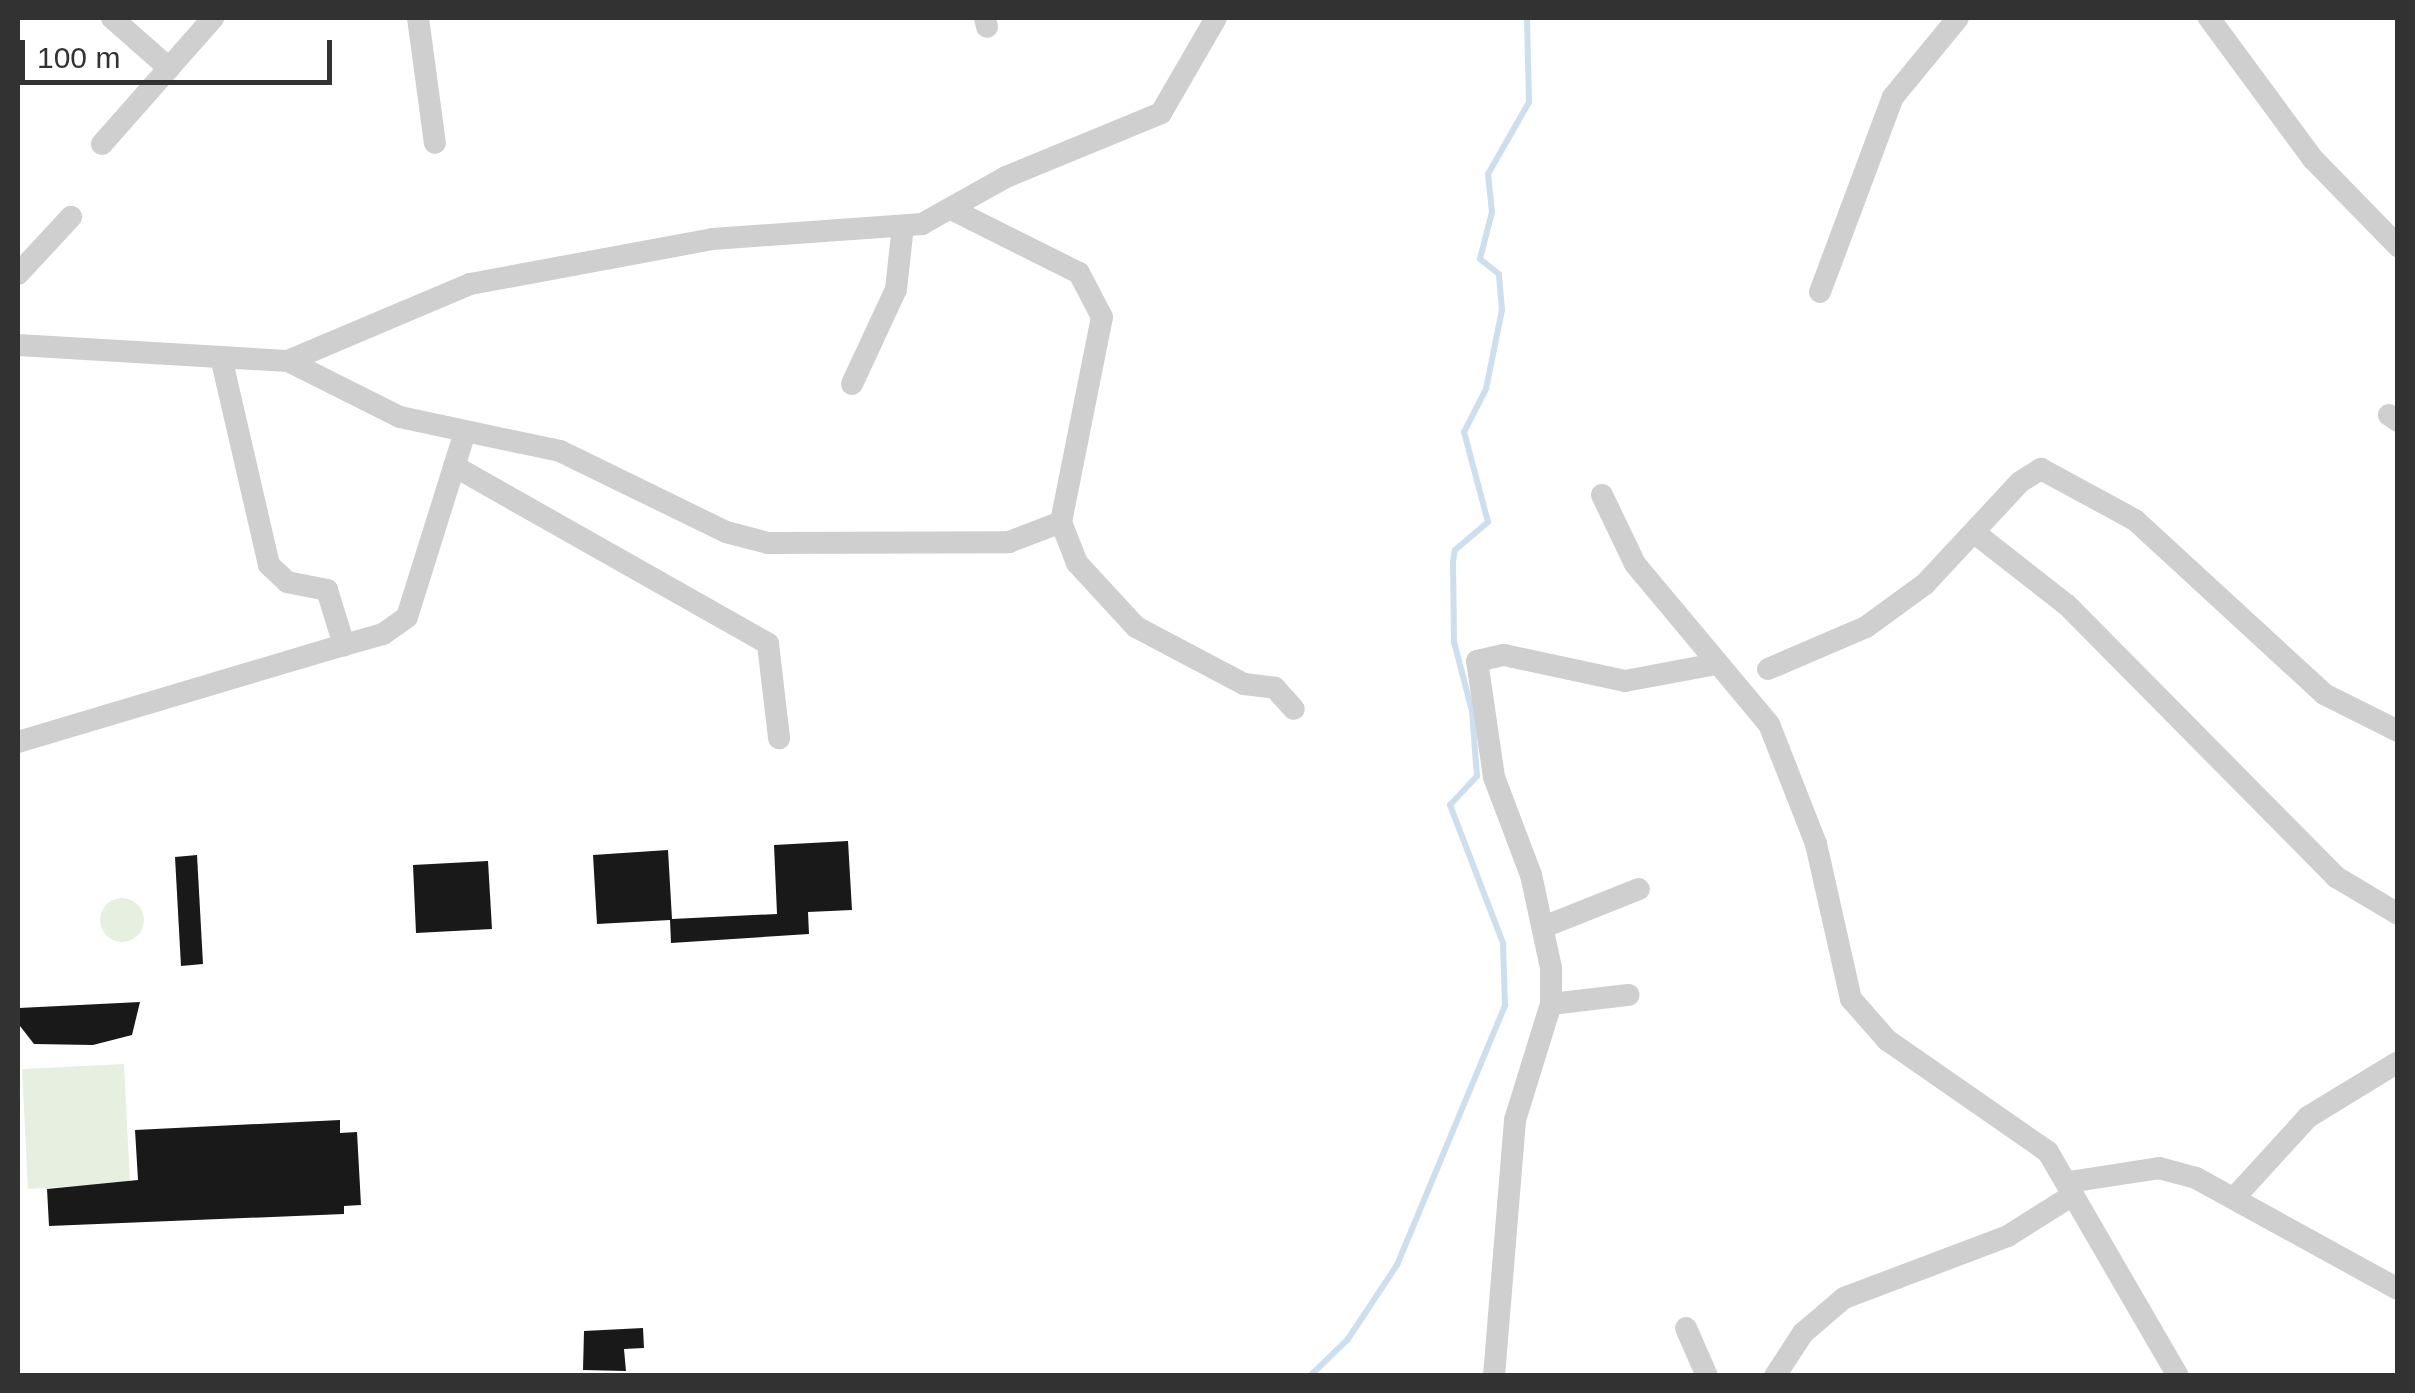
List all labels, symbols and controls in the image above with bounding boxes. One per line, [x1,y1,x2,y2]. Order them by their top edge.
scale bar [25,20,338,82]
text: 100 m [37,41,120,74]

